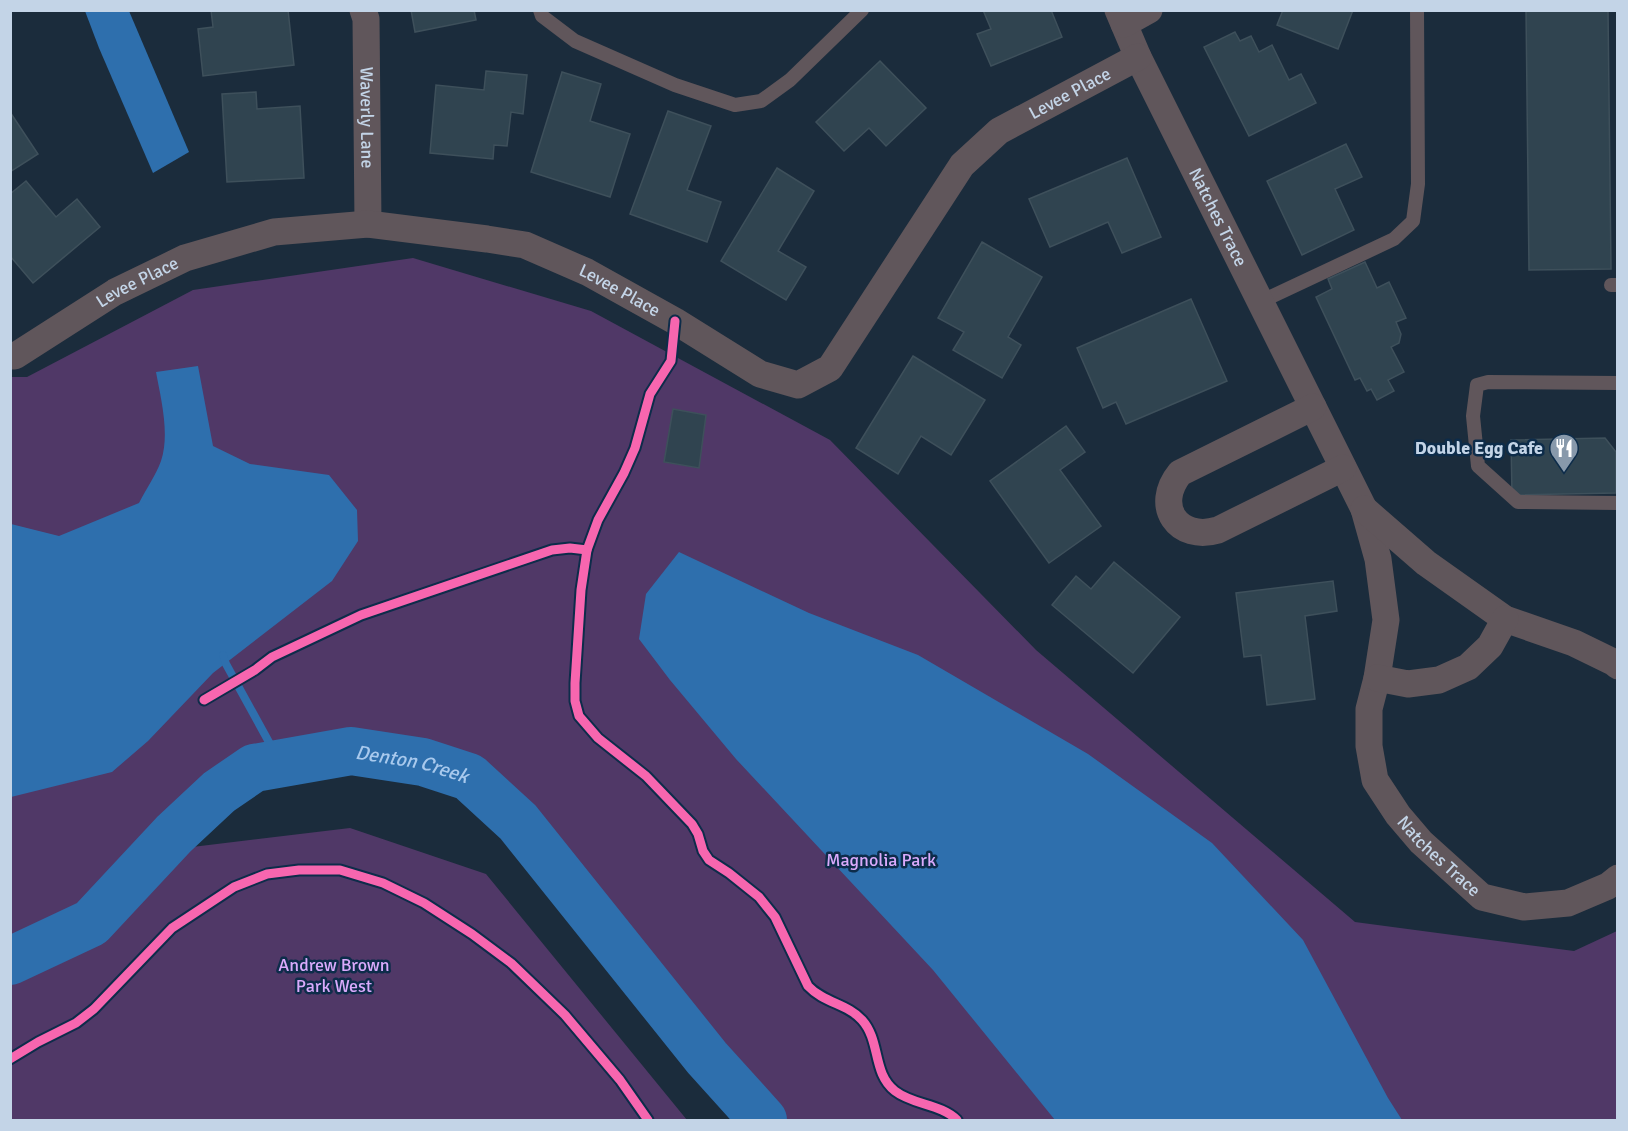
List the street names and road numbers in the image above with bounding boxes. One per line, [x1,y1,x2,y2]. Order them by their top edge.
street label: Levee Place [1025,62,1115,124]
street label: Waverly Lane [355,67,378,169]
street label: Natches Trace [1184,164,1252,270]
street label: Levee Place [92,252,182,312]
street label: Levee Place [576,259,664,322]
street label: Natches Trace [1392,811,1485,901]

